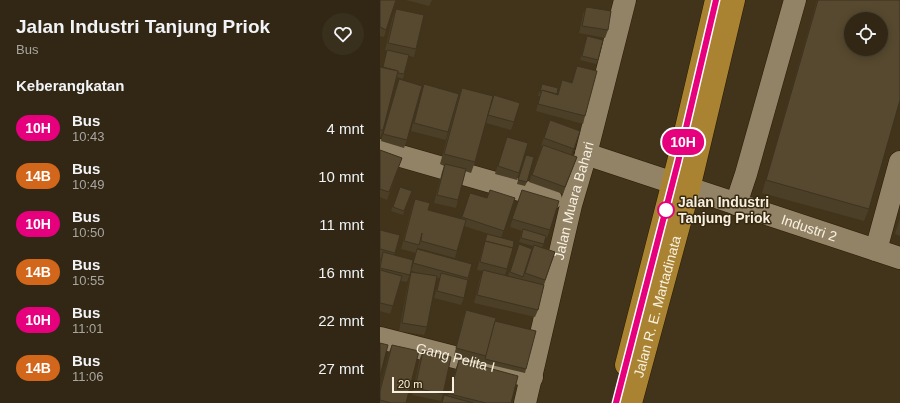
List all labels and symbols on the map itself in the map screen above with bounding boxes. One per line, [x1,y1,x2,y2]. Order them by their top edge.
line badge: 10H [660,129,706,155]
street label: Jalan Muara Bahari [551,140,597,261]
place label: Jalan Industri Tanjung Priok [678,194,771,226]
marker: Jalan Industri Tanjung Priok [657,201,675,219]
street label: Industri 2 [779,211,839,245]
street label: Jalan R. E. Martadinata [630,234,684,379]
street label: Gang Pelita I [414,340,497,375]
scale bar [392,375,454,394]

